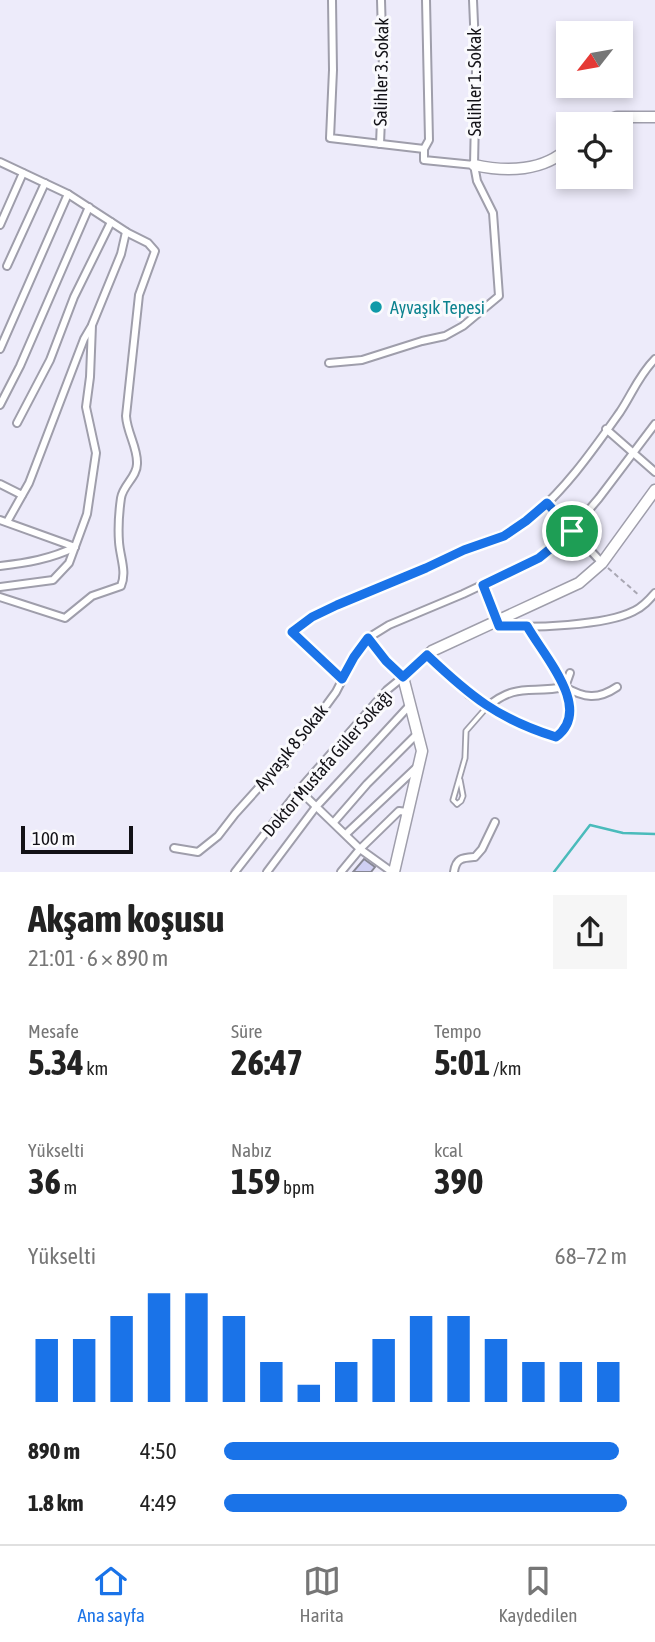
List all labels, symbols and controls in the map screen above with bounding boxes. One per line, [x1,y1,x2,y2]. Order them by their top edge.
street label: Salihler 3. Sokak [370,18,392,126]
north arrow [556,21,634,98]
map controls [556,21,633,189]
street label: Salihler 1. Sokak [464,28,485,136]
button: locate [556,112,633,189]
place label: Ayvaşık Tepesi [390,297,485,318]
marker: Ayvaşık Tepesi [368,299,384,315]
pin [542,501,602,561]
icon: arrive [553,512,591,550]
street label: Doktor Mustafa Güler Sokağı [258,685,396,841]
street label: Ayvaşık 8 Sokak [250,700,332,794]
scale bar [21,823,133,855]
text: 100 m [32,827,75,849]
button: share [553,895,627,969]
text: Akşam koşusu [28,897,224,940]
text: 21:01 · 6 × 890 m [28,945,168,971]
text: Mesafe [28,1020,79,1042]
text: Süre [231,1020,262,1042]
text: Tempo [434,1020,481,1042]
text: 5.34 [28,1042,84,1082]
text: 26:47 [231,1042,303,1082]
text: 5:01 [434,1042,490,1082]
text: km [84,1057,108,1079]
text: /km [490,1057,521,1079]
text: Yükselti [28,1139,84,1161]
text: Nabız [231,1139,271,1161]
text: kcal [434,1139,463,1161]
text: 36 [28,1161,61,1201]
text: 159 [231,1161,280,1201]
text: 390 [434,1161,483,1201]
text: m [61,1176,77,1198]
text: bpm [280,1176,315,1198]
text: Yükselti [28,1243,96,1269]
text: 68–72 m [555,1243,627,1269]
text: 890 m [28,1438,80,1464]
text: 4:50 [140,1438,177,1464]
text: 1.8 km [28,1490,84,1516]
text: 4:49 [140,1490,177,1516]
tab: Ana sayfa [77,1562,145,1626]
tab: Harita [300,1562,344,1626]
tab: Kaydedilen [499,1562,578,1626]

